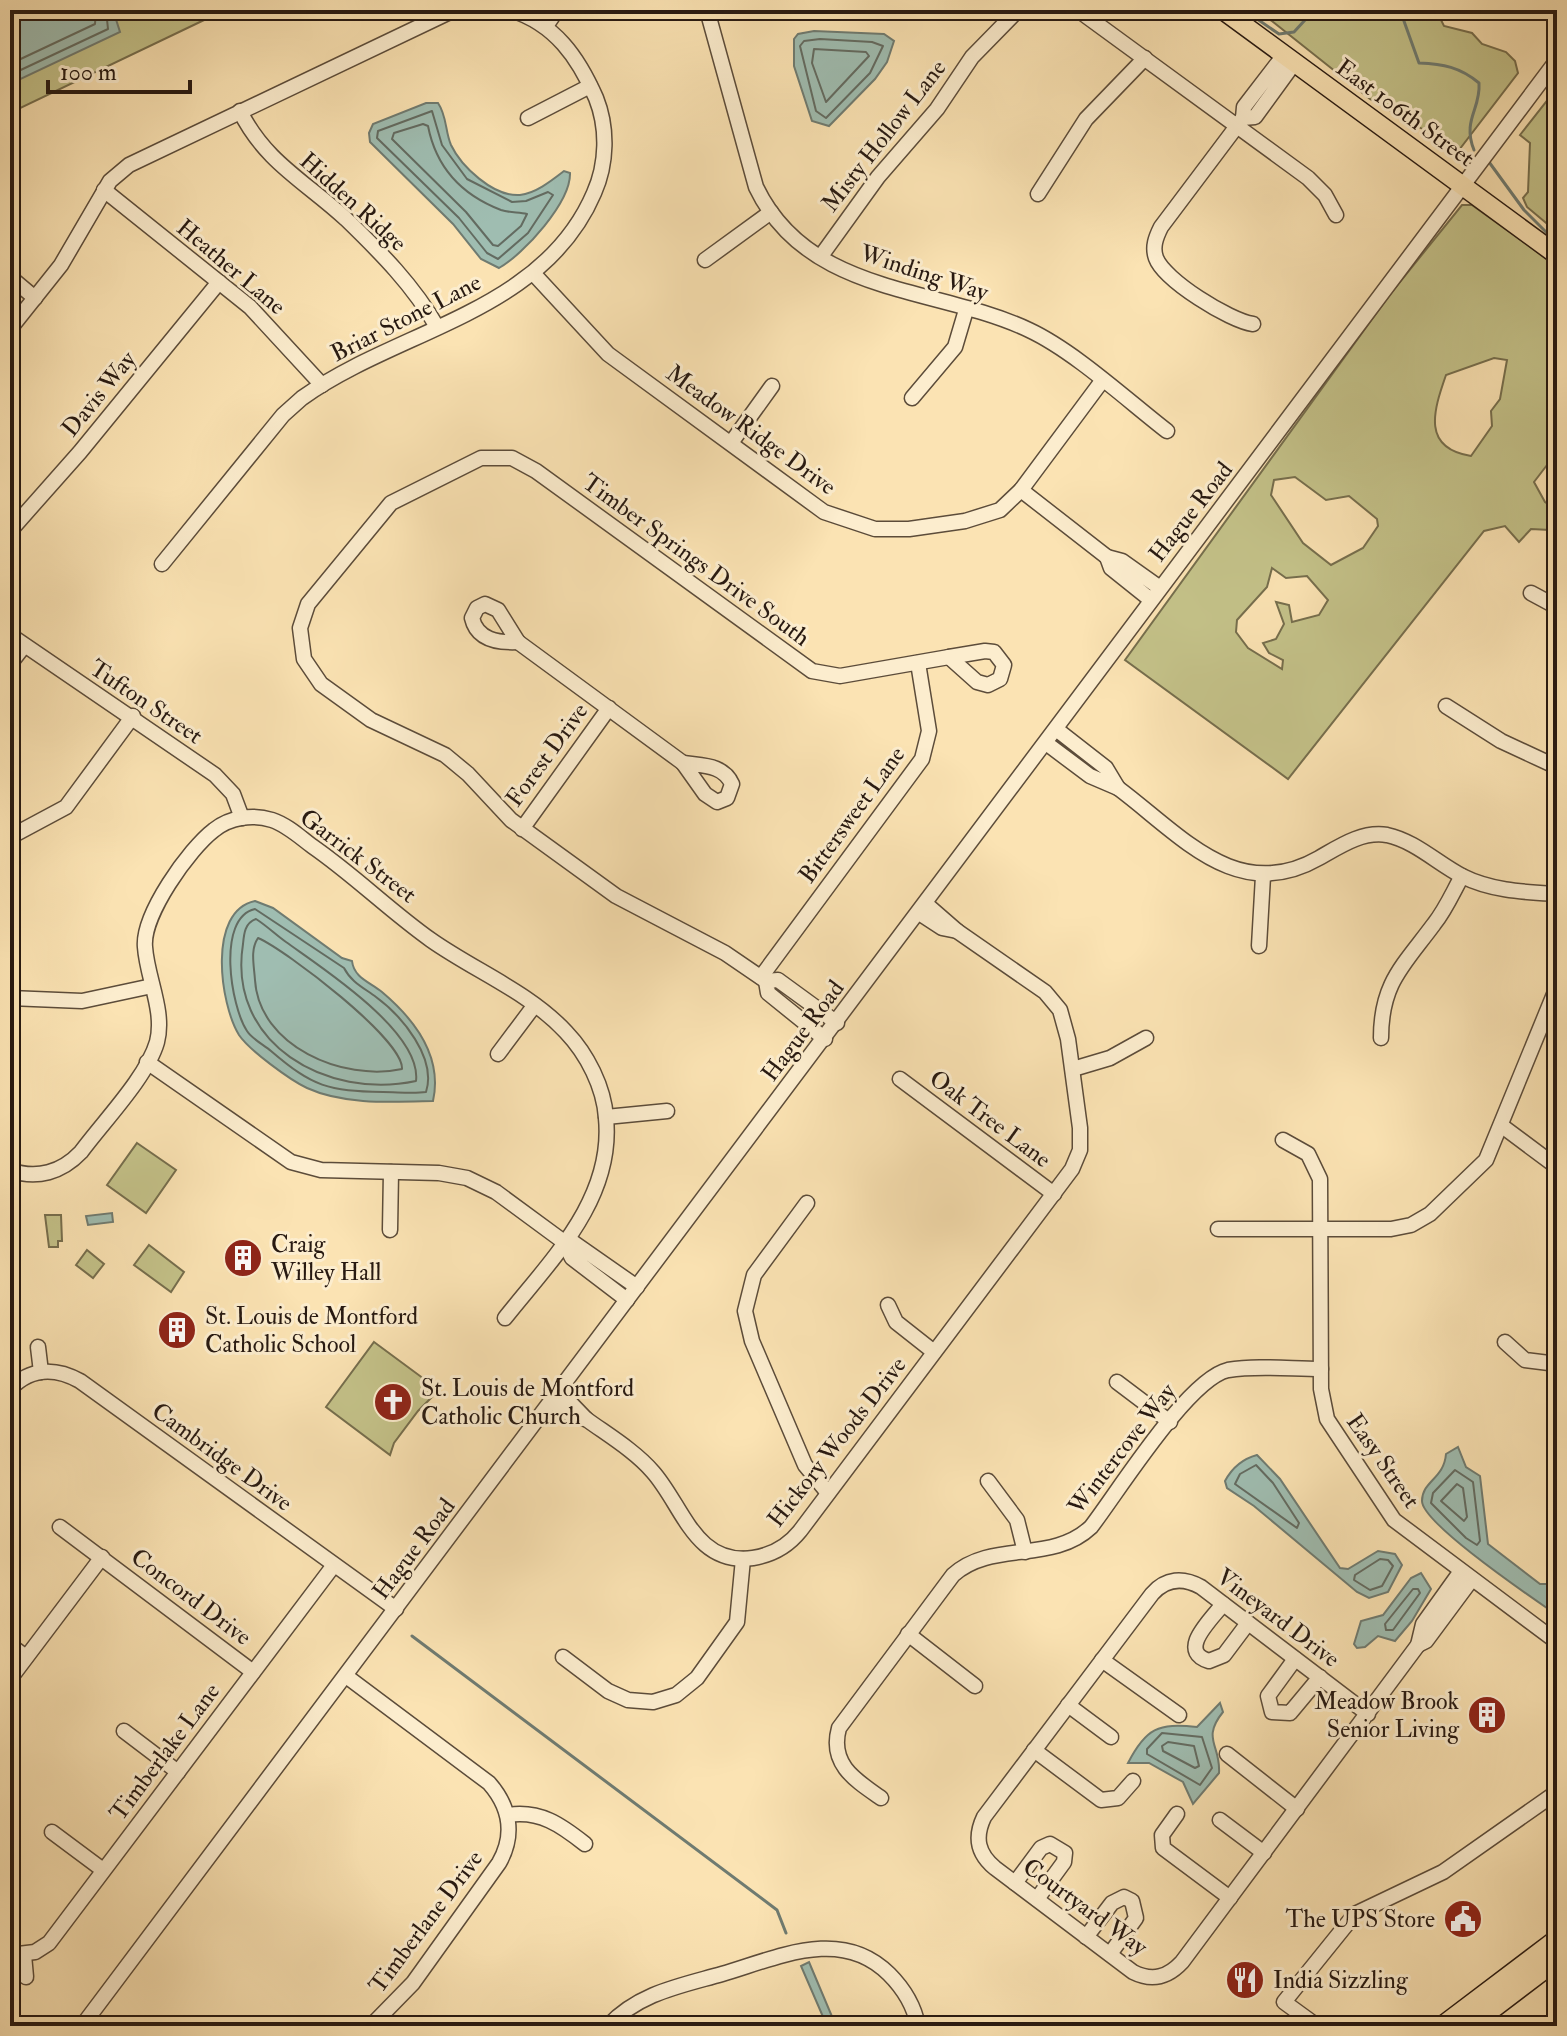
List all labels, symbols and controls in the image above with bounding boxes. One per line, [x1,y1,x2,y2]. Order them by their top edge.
scale bar [48,44,190,94]
street label: East 106th Street [1329,52,1481,174]
street label: Misty Hollow Lane [815,54,953,218]
text: 100 m [60,57,117,88]
street label: Hidden Ridge [293,146,413,258]
street label: Heather Lane [170,212,292,322]
street label: Winding Way [855,237,992,308]
street label: Briar Stone Lane [326,267,486,369]
street label: Davis Way [55,344,143,443]
street label: Meadow Ridge Drive [660,358,842,502]
street label: Hague Road [1142,455,1240,569]
street label: Timber Springs Drive South [576,467,816,653]
street label: Tufton Street [83,653,209,751]
street label: Forest Drive [499,697,595,813]
street label: Bittersweet Lane [792,740,912,890]
street label: Garrick Street [293,802,423,910]
street label: Hague Road [755,974,851,1088]
street label: Oak Tree Lane [923,1063,1057,1175]
place label: Craig Willey Hall [270,1229,382,1288]
building icon: Craig Willey Hall [222,1237,264,1279]
place label: St. Louis de Montford Catholic School [205,1301,418,1360]
building icon: St. Louis de Montford Catholic School [156,1309,198,1351]
street label: Hickory Woods Drive [761,1350,913,1534]
place label: St. Louis de Montford Catholic Church [421,1373,634,1432]
street label: Wintercove Way [1060,1377,1183,1522]
church icon: St. Louis de Montford Catholic Church [372,1381,414,1423]
street label: Cambridge Drive [146,1396,298,1518]
street label: Easy Street [1339,1408,1427,1515]
street label: Hague Road [366,1492,462,1606]
street label: Concord Drive [124,1542,258,1652]
street label: Vineyard Drive [1210,1561,1346,1675]
street label: Timberlake Lane [103,1677,227,1827]
place label: Meadow Brook Senior Living [1314,1686,1460,1745]
building icon: Meadow Brook Senior Living [1466,1694,1508,1736]
street label: Timberlane Drive [362,1844,490,2000]
street label: Courtyard Way [1017,1851,1154,1963]
public building icon: The UPS Store [1442,1898,1484,1940]
place label: The UPS Store [1285,1904,1435,1935]
restaurant icon: India Sizzling [1224,1959,1266,2001]
place label: India Sizzling [1273,1965,1409,1996]

